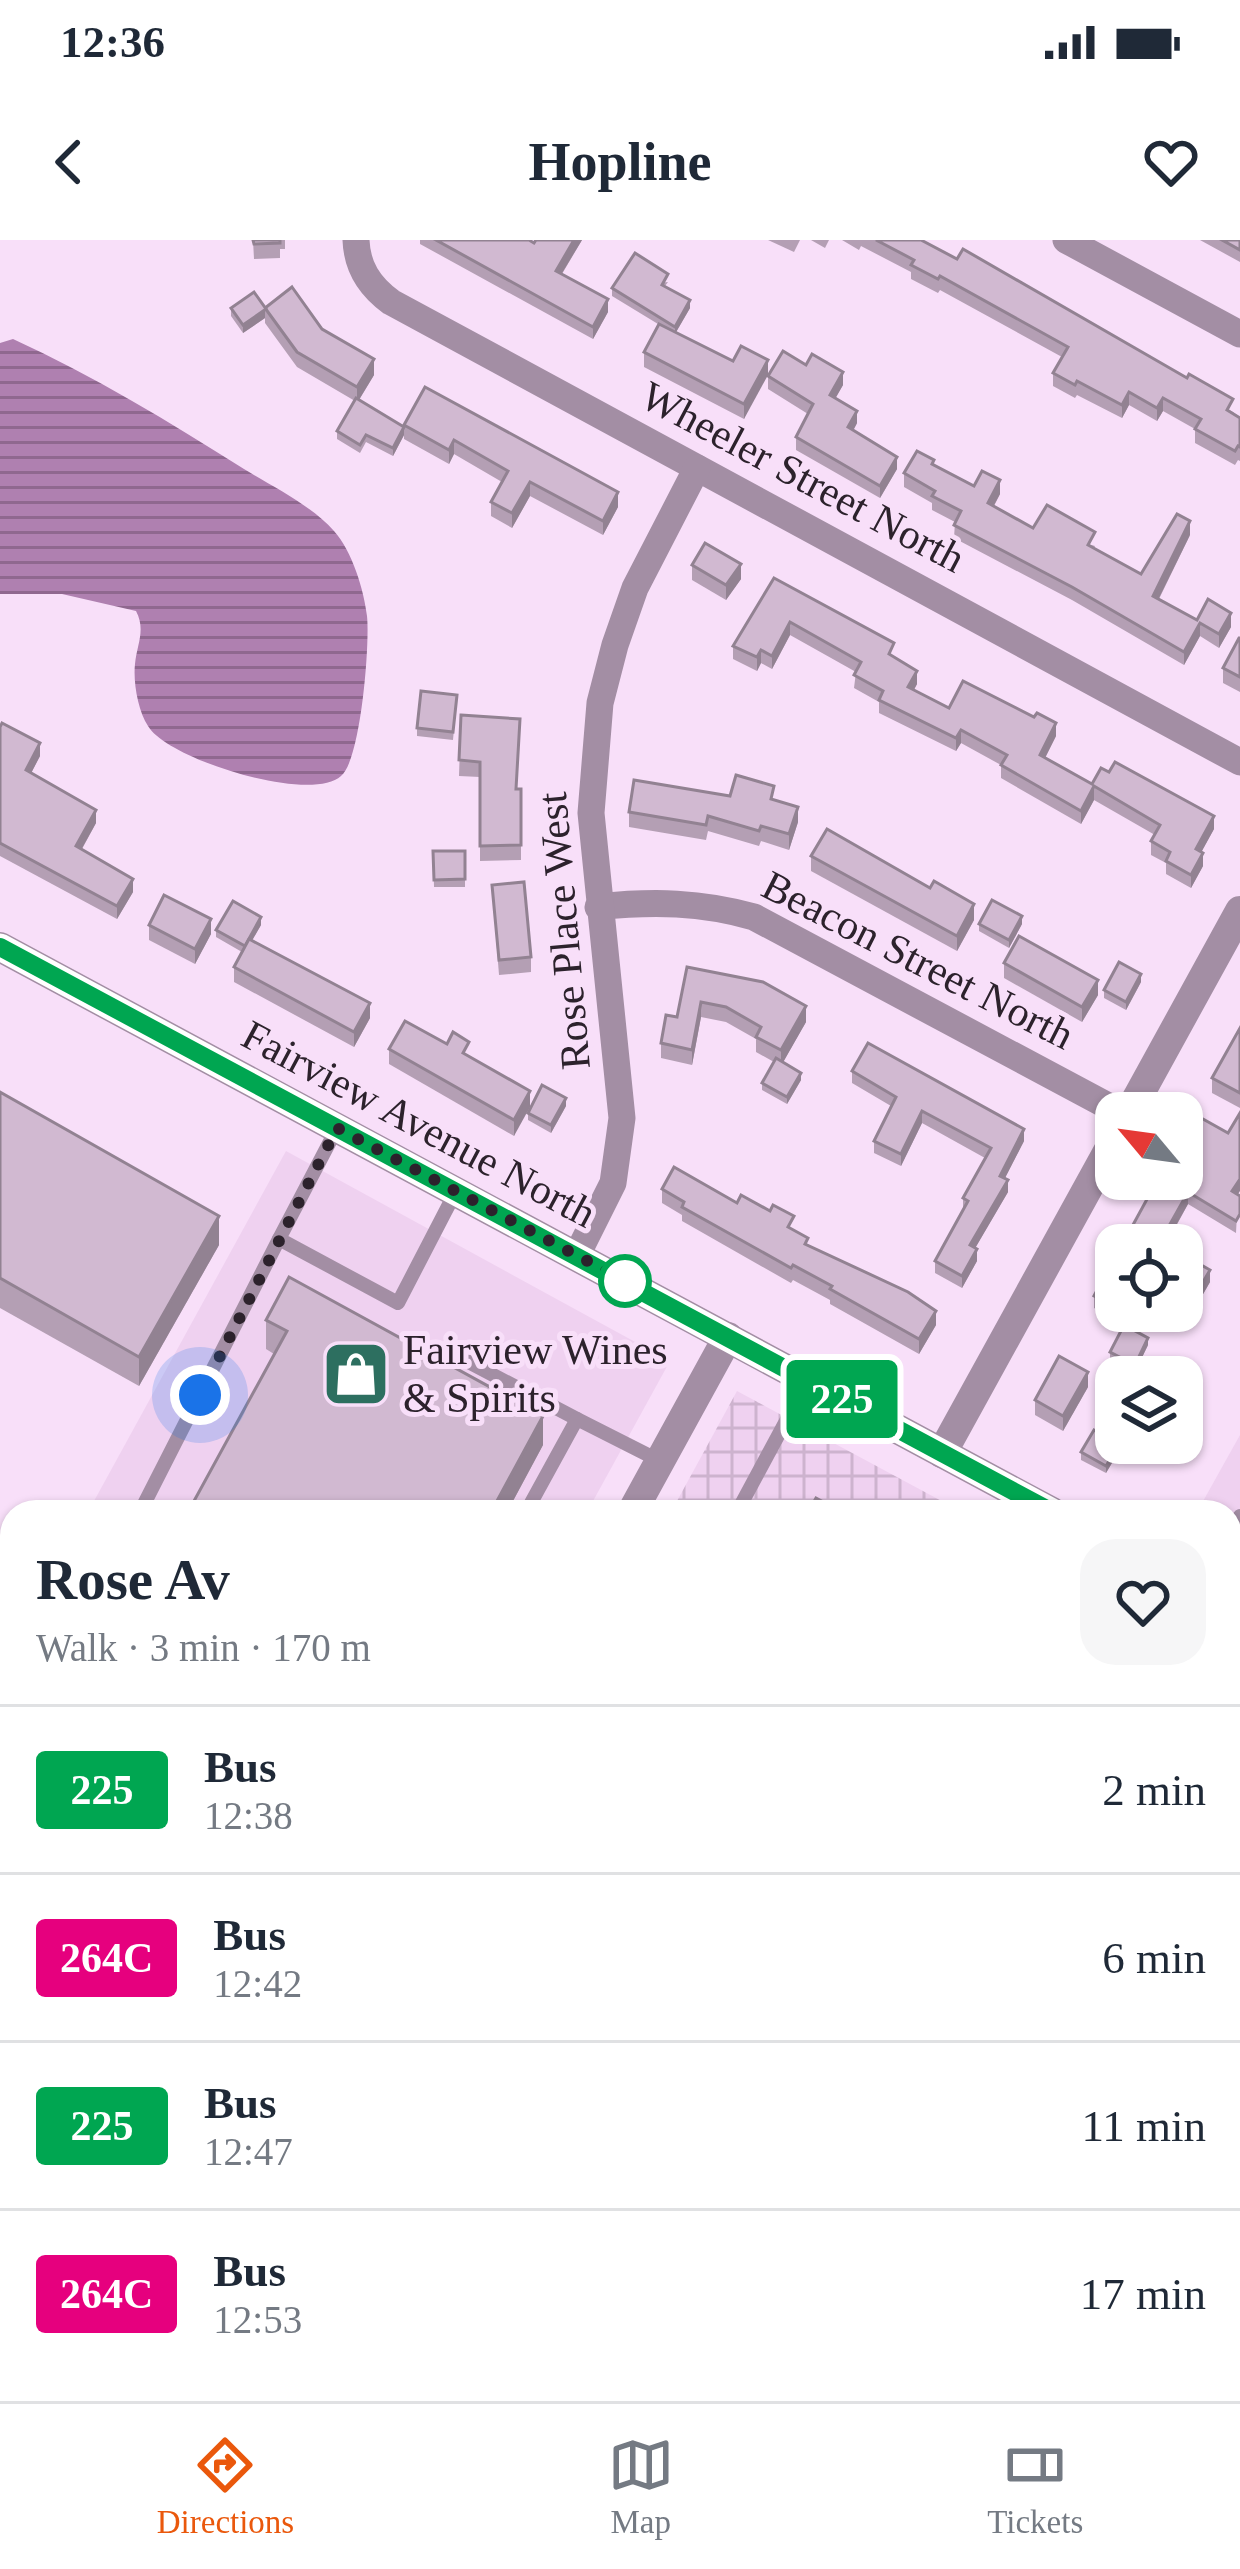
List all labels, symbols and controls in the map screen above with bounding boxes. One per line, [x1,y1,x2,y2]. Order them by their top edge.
text: 12:36 [60,17,165,67]
icon: back [36,129,102,195]
icon: heart [1138,129,1204,195]
text: Hopline [528,132,712,192]
street label: Wheeler Street North [634,372,972,582]
street label: Rose Place West [529,790,599,1072]
street label: Beacon Street North [755,862,1081,1058]
street label: Fairview Avenue North [234,1011,604,1237]
north arrow [1095,1092,1203,1200]
map controls [1095,1092,1203,1464]
button: locate [1095,1224,1203,1332]
unlabelled marker [600,1256,650,1306]
place label: Fairview Wines & Spirits [403,1327,668,1421]
shop icon: Fairview Wines & Spirits [321,1339,391,1409]
button: layers [1095,1356,1203,1464]
line badge: 225 [773,1360,911,1438]
your location [170,1365,230,1425]
text: 225 [811,1376,874,1422]
button: heart [1080,1539,1206,1665]
text: Rose Av [36,1548,230,1611]
text: Walk · 3 min · 170 m [36,1626,371,1669]
text: Bus [204,1742,277,1792]
text: 2 min [1102,1765,1206,1815]
text: 225 [71,1767,134,1813]
text: 12:38 [204,1794,293,1837]
text: Bus [213,1910,286,1960]
text: 6 min [1102,1933,1206,1983]
text: 264C [60,1935,153,1981]
text: 12:42 [213,1962,302,2005]
text: Bus [204,2078,277,2128]
text: 11 min [1081,2101,1206,2151]
text: 225 [71,2103,134,2149]
text: 12:47 [204,2130,293,2173]
text: Bus [213,2246,286,2296]
text: 17 min [1080,2269,1206,2319]
text: 264C [60,2271,153,2317]
text: 12:53 [213,2298,302,2341]
tab: Directions [157,2432,294,2541]
tab: Map [608,2432,674,2541]
tab: Tickets [987,2432,1083,2541]

